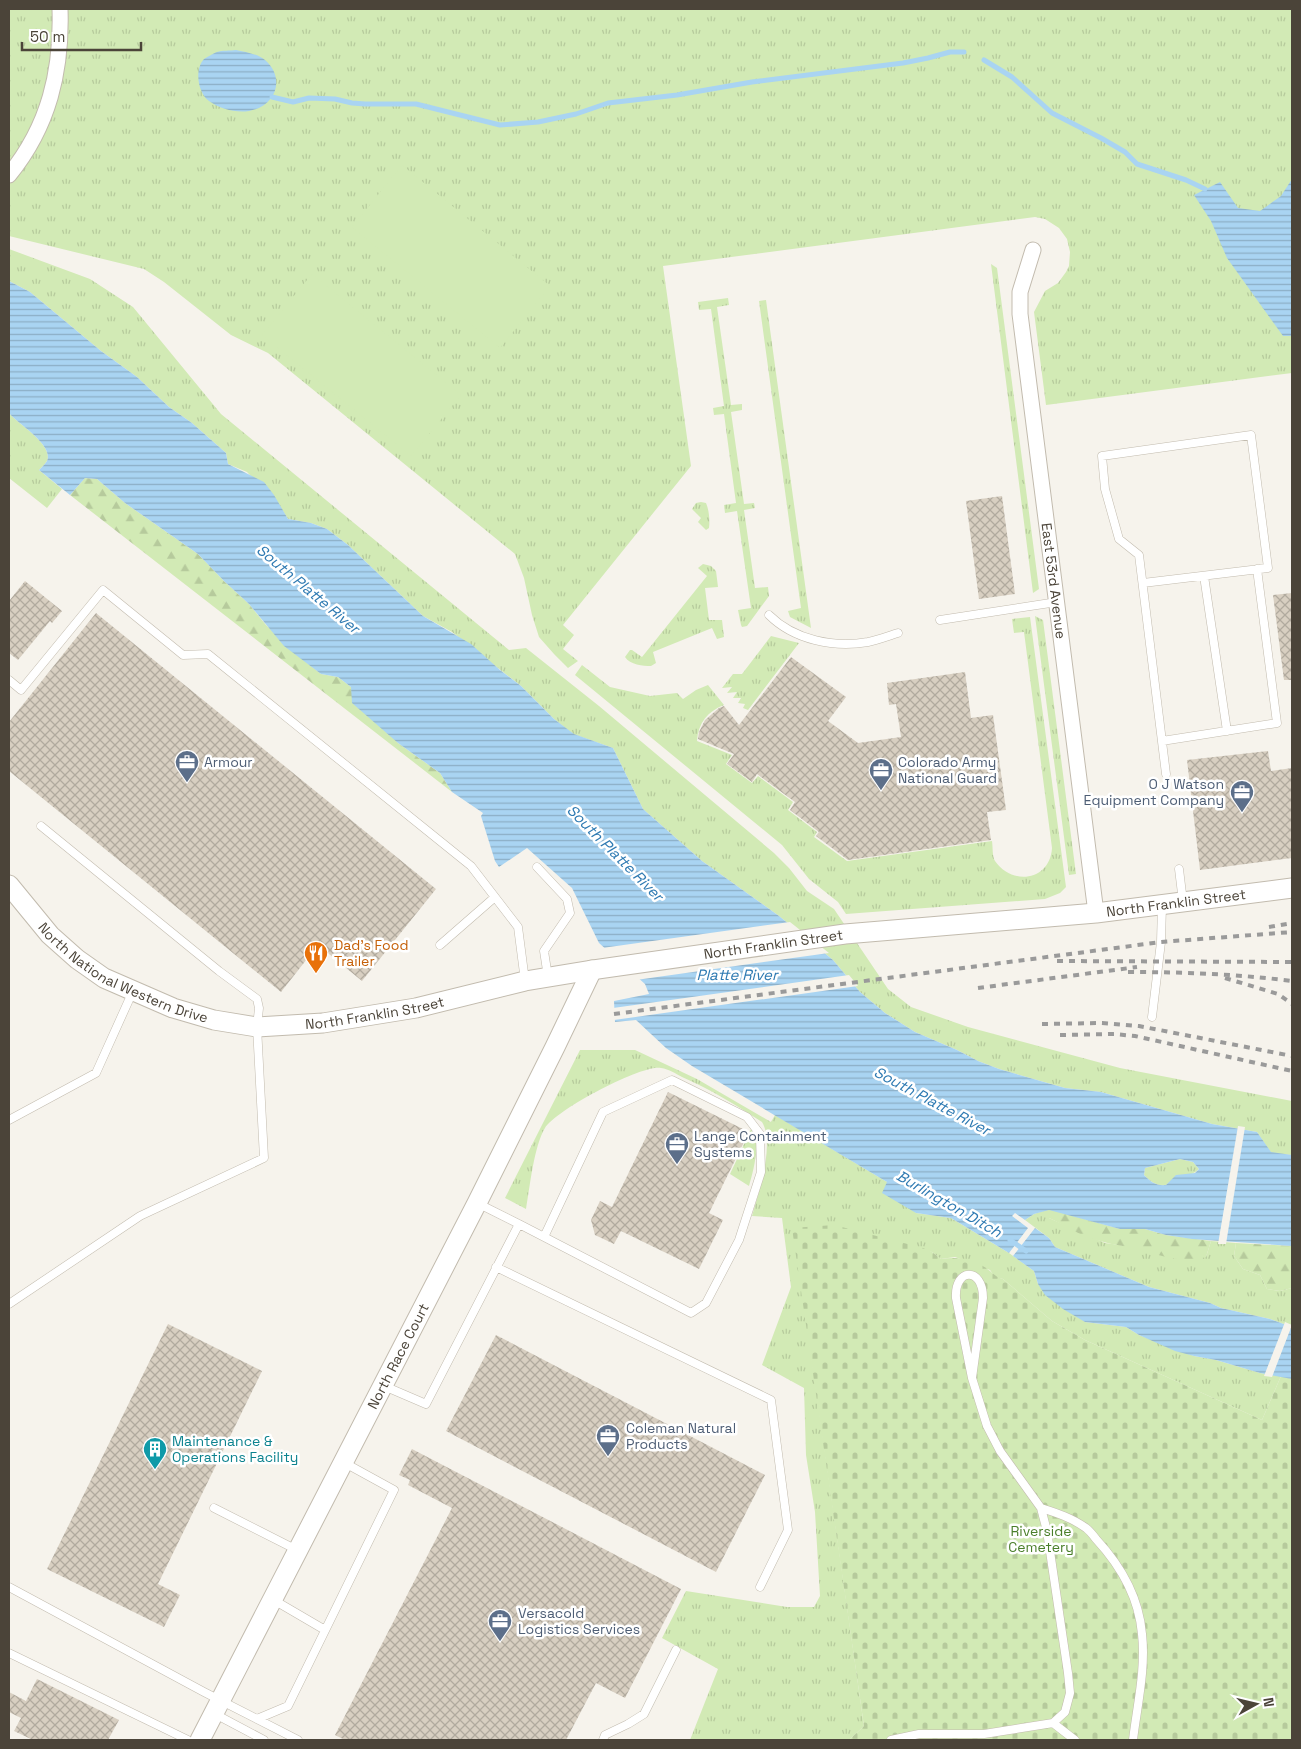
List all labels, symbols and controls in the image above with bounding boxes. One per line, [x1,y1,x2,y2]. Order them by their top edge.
scale bar [22,20,141,52]
text: 50 m [30,27,65,46]
street label: East 53rd Avenue [1038,522,1070,640]
water label: South Platte River [253,540,365,638]
office icon: Armour [174,749,200,783]
place label: Armour [204,753,253,771]
place label: Colorado Army National Guard [898,753,997,787]
office icon: Colorado Army National Guard [868,757,894,791]
place label: O J Watson Equipment Company [1084,775,1224,809]
office icon: O J Watson Equipment Company [1229,779,1255,813]
water label: South Platte River [563,800,669,906]
street label: North Franklin Street [1105,885,1247,921]
street label: North National Western Drive [34,919,210,1027]
street label: North Franklin Street [702,925,844,963]
place label: Dad's Food Trailer [334,936,408,970]
restaurant icon: Dad's Food Trailer [303,940,329,974]
water label: Platte River [696,965,779,984]
street label: North Franklin Street [305,992,446,1033]
water label: South Platte River [871,1062,995,1140]
place label: Lange Containment Systems [694,1127,827,1161]
office icon: Lange Containment Systems [664,1131,690,1165]
water label: Burlington Ditch [893,1166,1006,1242]
street label: North Race Court [363,1300,433,1412]
place label: Coleman Natural Products [626,1419,736,1453]
office icon: Coleman Natural Products [595,1423,621,1457]
place label: Maintenance & Operations Facility [172,1432,298,1466]
building icon: Maintenance & Operations Facility [142,1436,168,1470]
park label: Riverside Cemetery [1008,1522,1074,1556]
place label: Versacold Logistics Services [518,1604,640,1638]
office icon: Versacold Logistics Services [487,1608,513,1642]
north arrow [1231,1679,1281,1729]
text: N [1259,1696,1278,1708]

